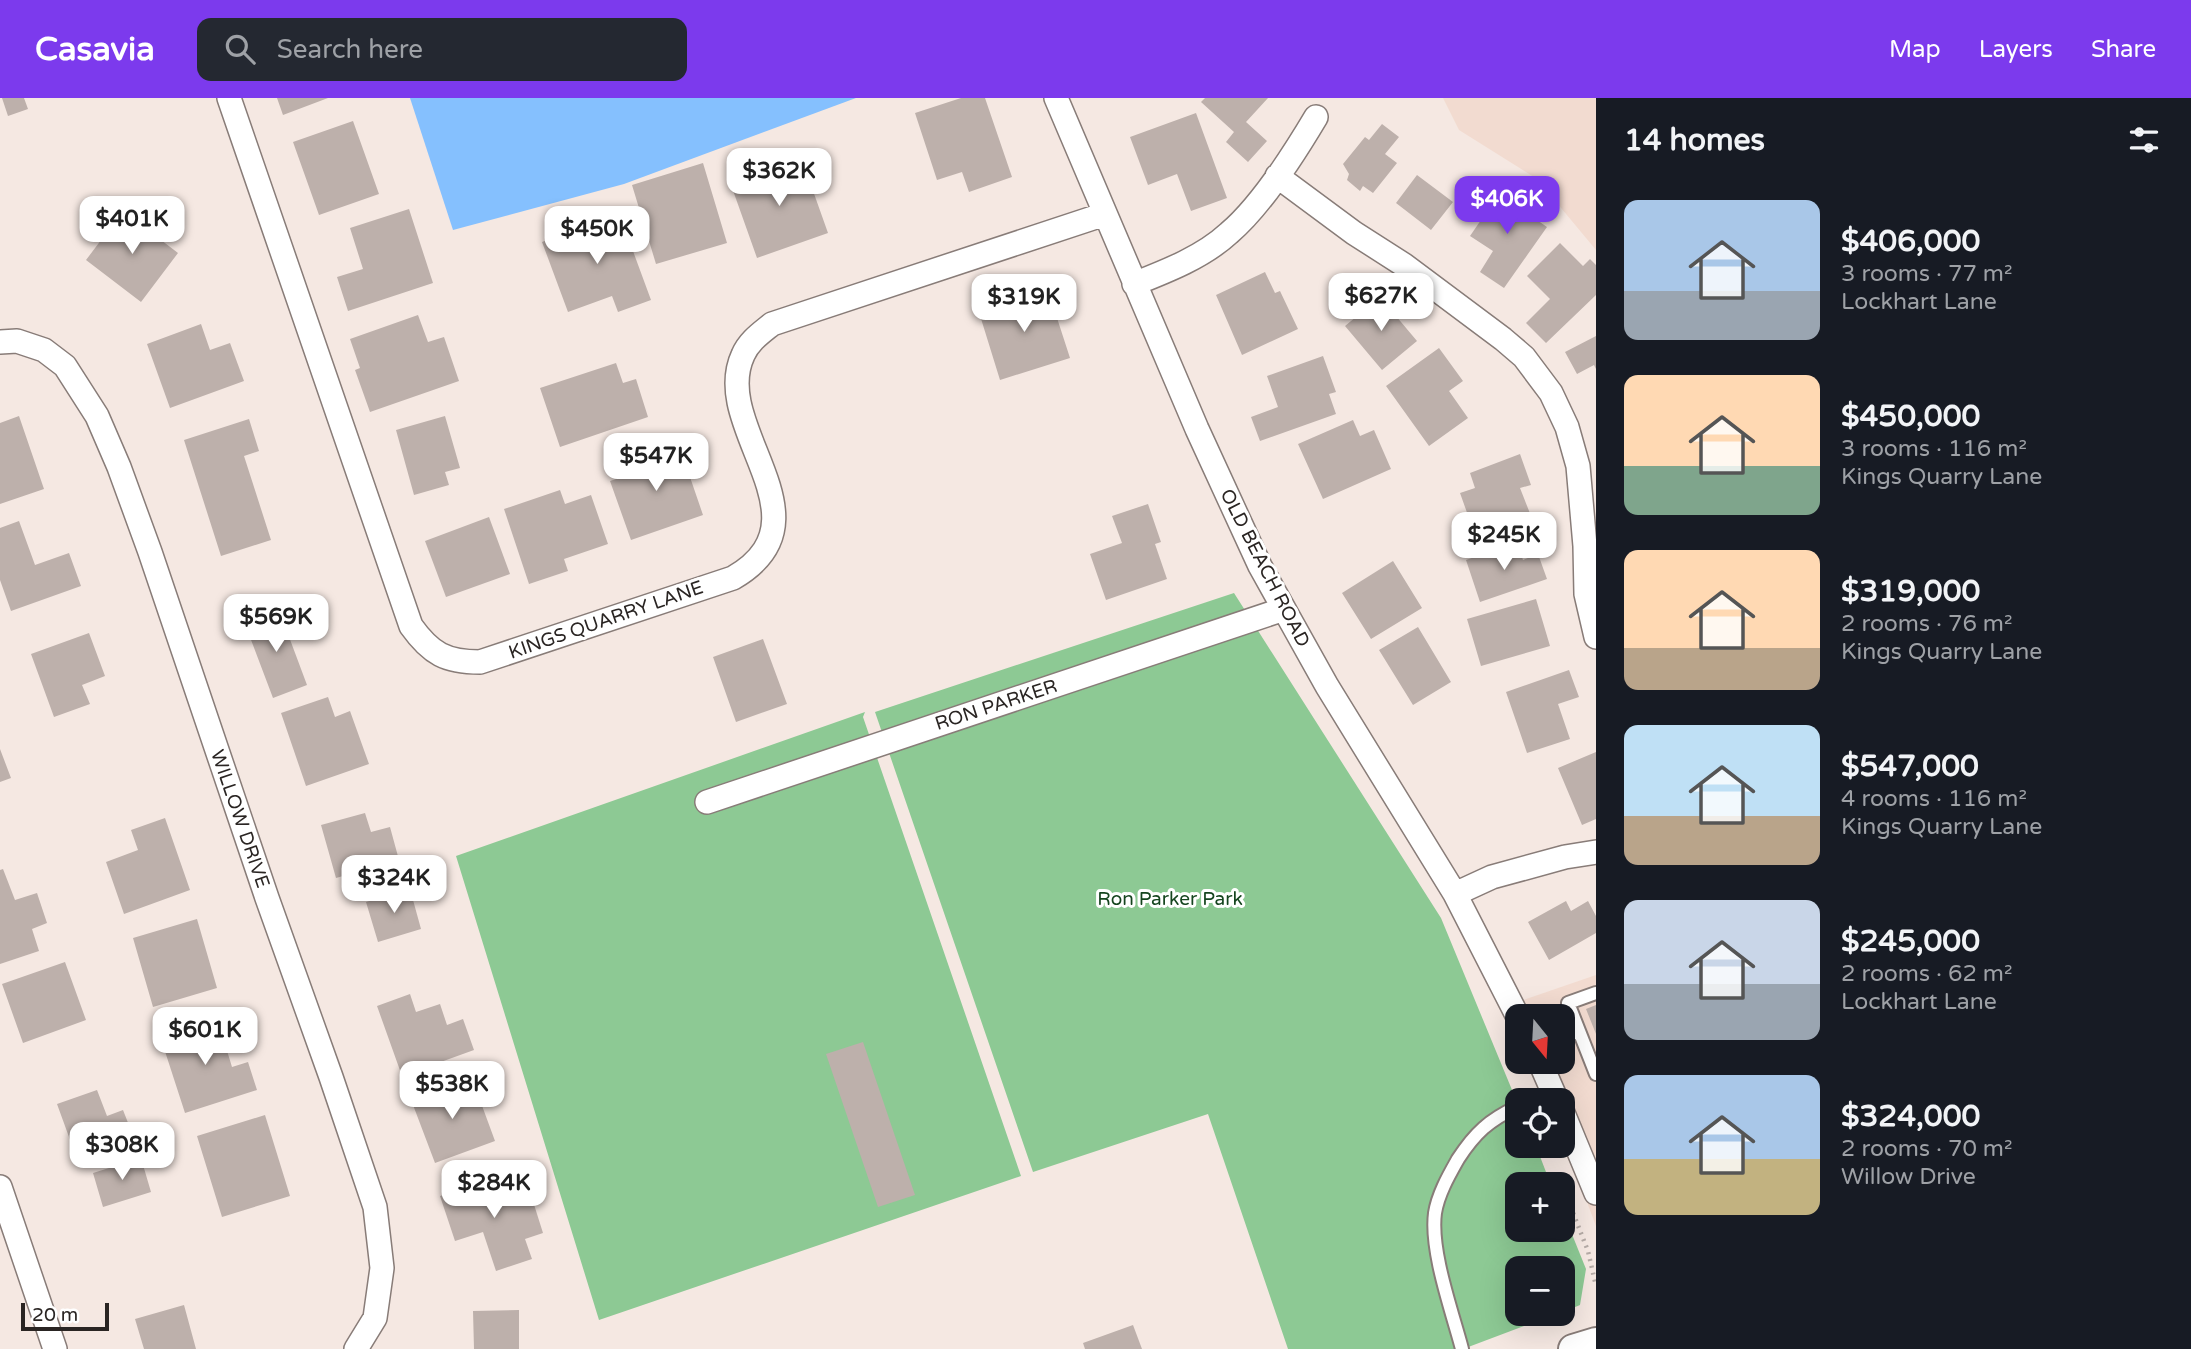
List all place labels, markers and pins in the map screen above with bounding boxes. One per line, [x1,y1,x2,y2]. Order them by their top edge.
pin: $362K [730,148,828,208]
pin: $406K [1458,176,1556,236]
pin: $401K [83,197,181,256]
pin: $450K [548,206,646,266]
pin: $319K [975,274,1073,334]
pin: $627K [1332,274,1430,333]
pin: $547K [607,434,705,493]
pin: $245K [1455,512,1553,572]
pin: $569K [227,594,325,654]
pin: $324K [345,856,443,915]
pin: $601K [156,1007,254,1067]
pin: $538K [403,1062,501,1121]
pin: $308K [73,1122,171,1182]
pin: $284K [445,1160,543,1220]

